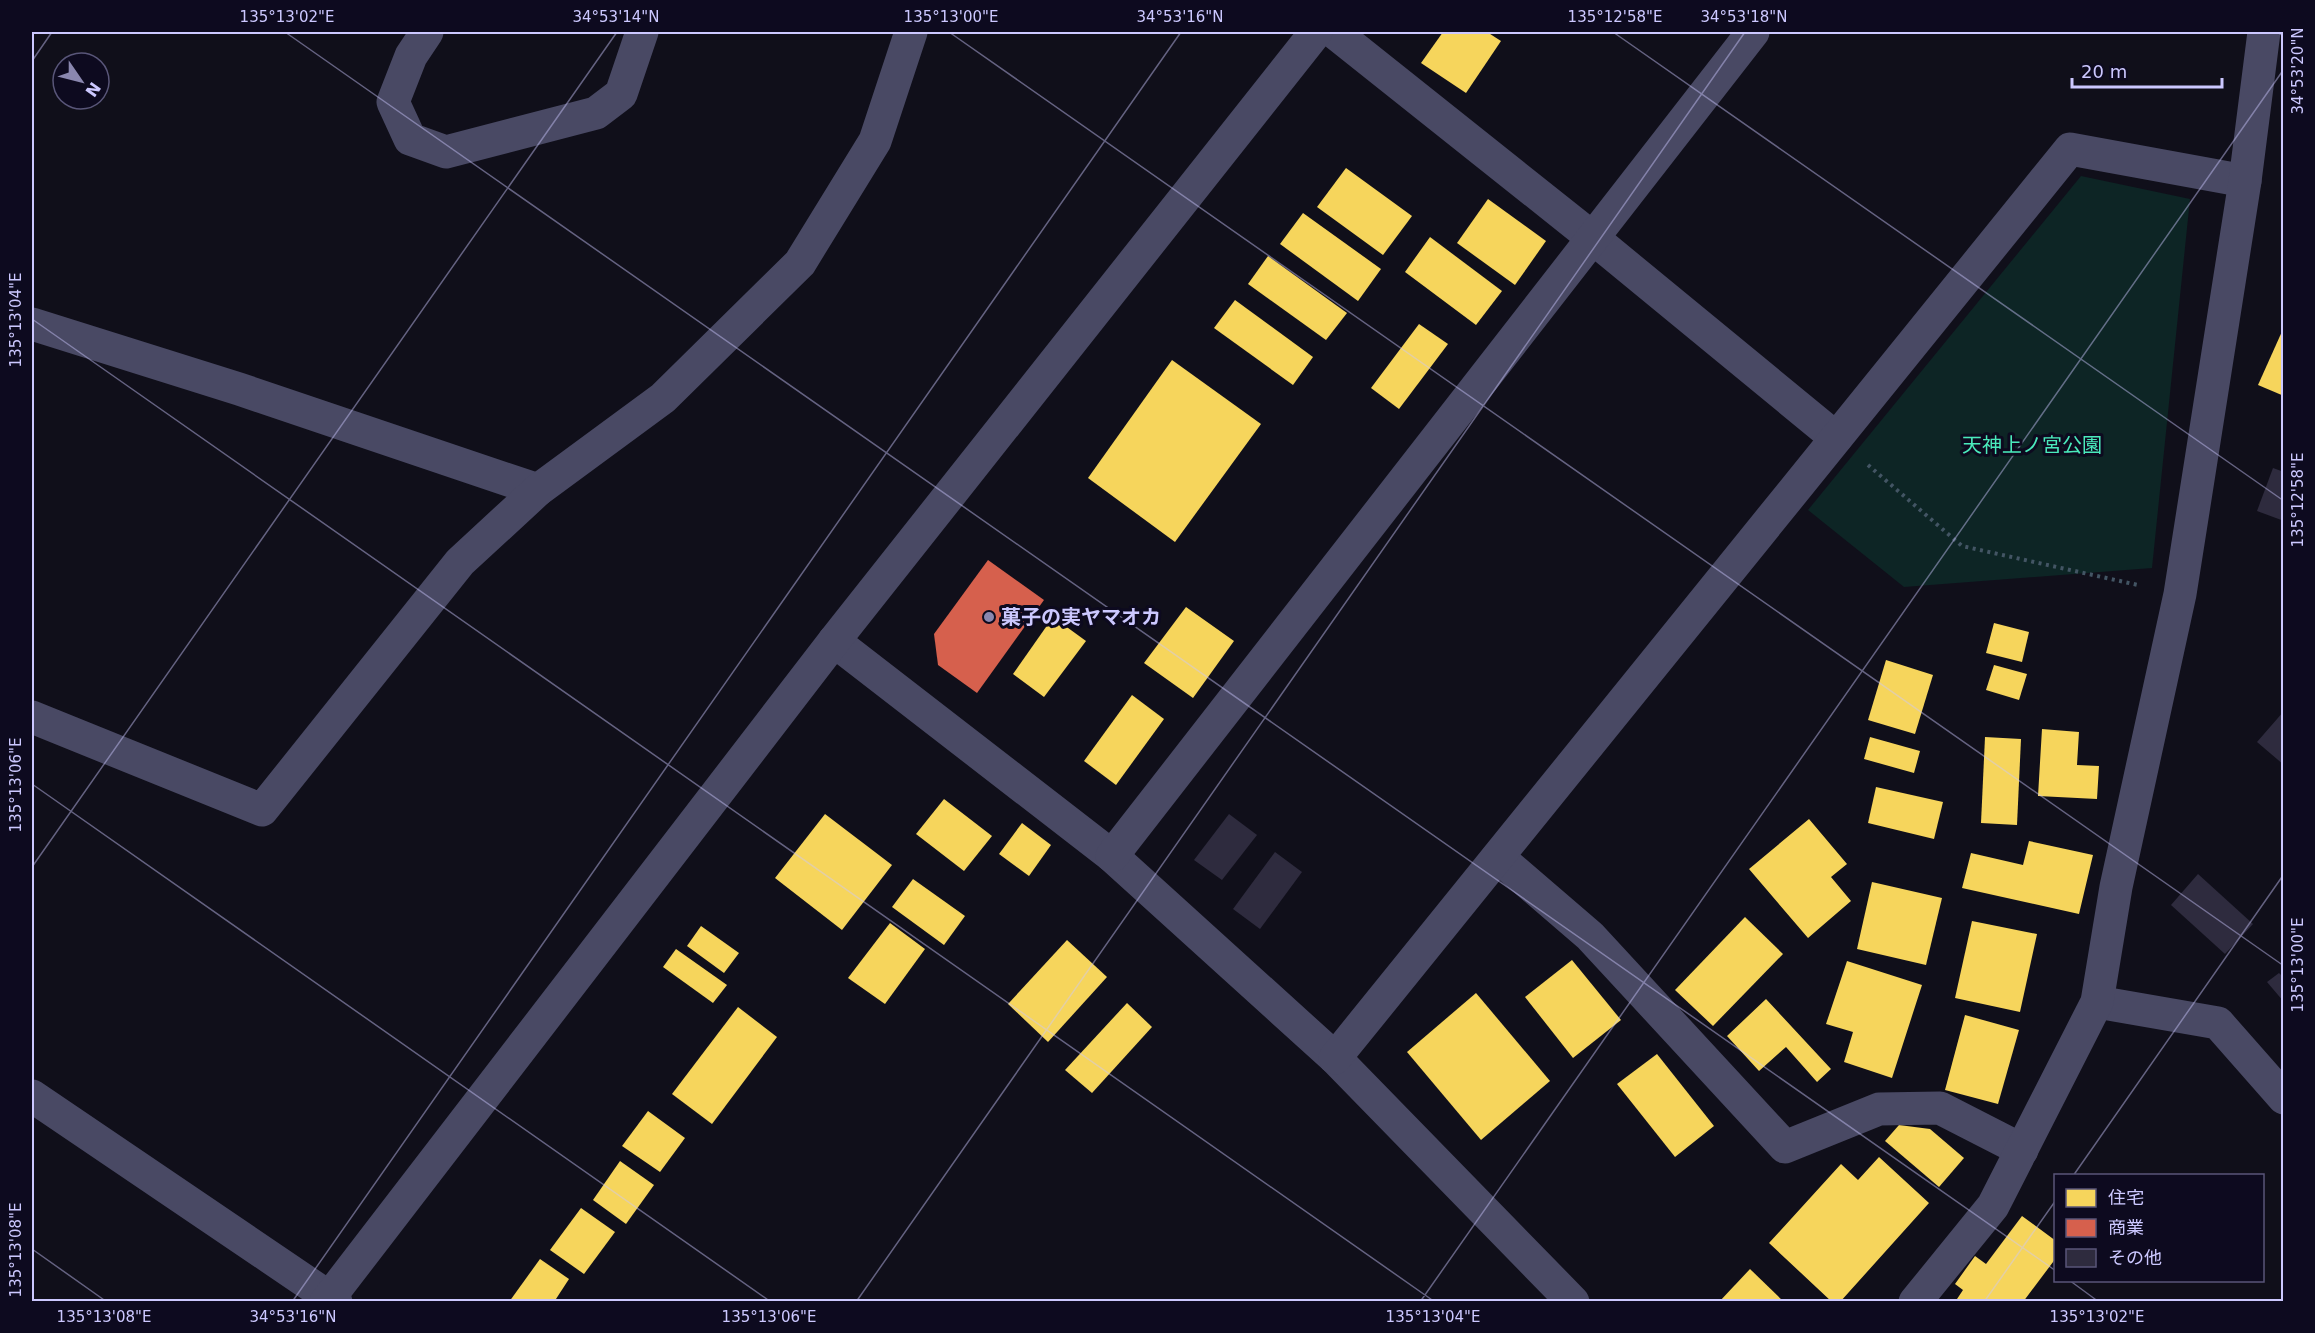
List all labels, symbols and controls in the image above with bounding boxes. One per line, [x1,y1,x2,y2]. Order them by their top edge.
text: 135°13'02"E [240,8,334,26]
text: 34°53'14"N [572,8,660,26]
text: 135°13'00"E [904,8,998,26]
text: 34°53'16"N [1136,8,1224,26]
text: 135°12'58"E [1568,8,1662,26]
text: 34°53'18"N [1700,8,1788,26]
text: 34°53'20"N [2289,27,2307,115]
north arrow [51,51,111,111]
scale bar [2072,51,2222,89]
text: 20 m [2081,61,2127,82]
text: N [81,78,104,100]
text: 135°13'04"E [7,273,25,367]
park label: 天神上ノ宮公園 [1962,433,2102,457]
text: 135°12'58"E [2289,453,2307,547]
place label: 菓子の実ヤマオカ [1001,605,1161,629]
marker: 菓子の実ヤマオカ [982,610,996,624]
text: 135°13'06"E [7,738,25,832]
text: 135°13'00"E [2289,918,2307,1012]
legend [2054,1174,2264,1282]
text: 住宅 [2108,1187,2144,1208]
text: 135°13'08"E [7,1203,25,1297]
text: 商業 [2108,1217,2144,1238]
text: その他 [2108,1247,2162,1268]
text: 135°13'08"E [57,1308,151,1326]
text: 34°53'16"N [249,1308,337,1326]
text: 135°13'06"E [722,1308,816,1326]
text: 135°13'04"E [1386,1308,1480,1326]
text: 135°13'02"E [2050,1308,2144,1326]

